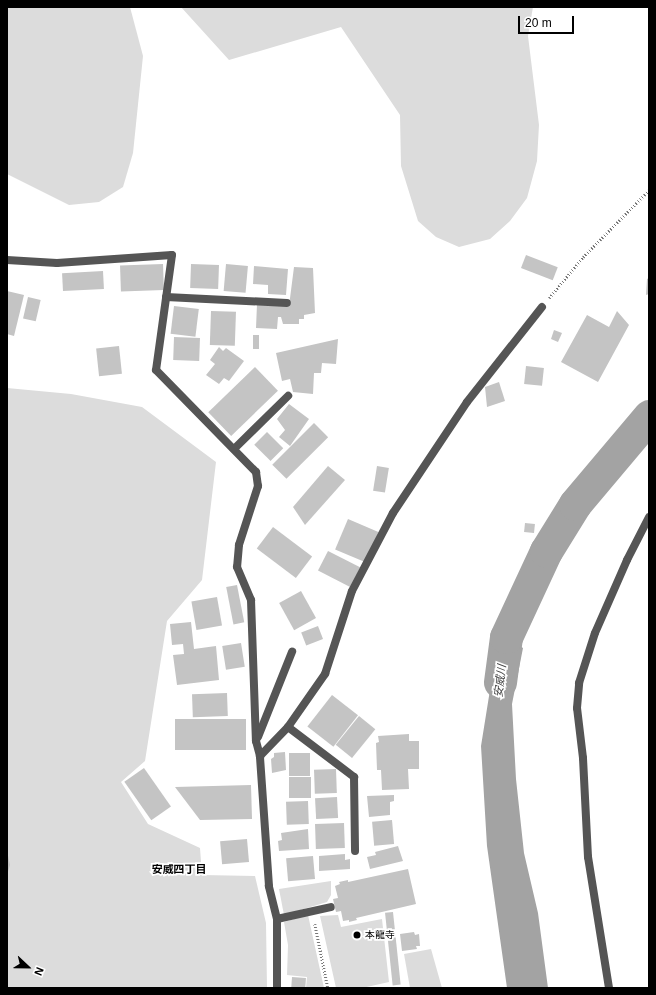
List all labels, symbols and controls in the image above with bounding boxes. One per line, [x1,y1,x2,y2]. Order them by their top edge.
scale bar [520,8,576,34]
text: 20 m [525,16,552,30]
water label: 安威川 [491,664,509,698]
district label: 安威四丁目 [152,862,206,876]
place label: 本龍寺 [365,929,395,941]
marker: 本龍寺 [352,930,362,940]
north arrow [8,947,48,987]
text: N [32,966,46,977]

